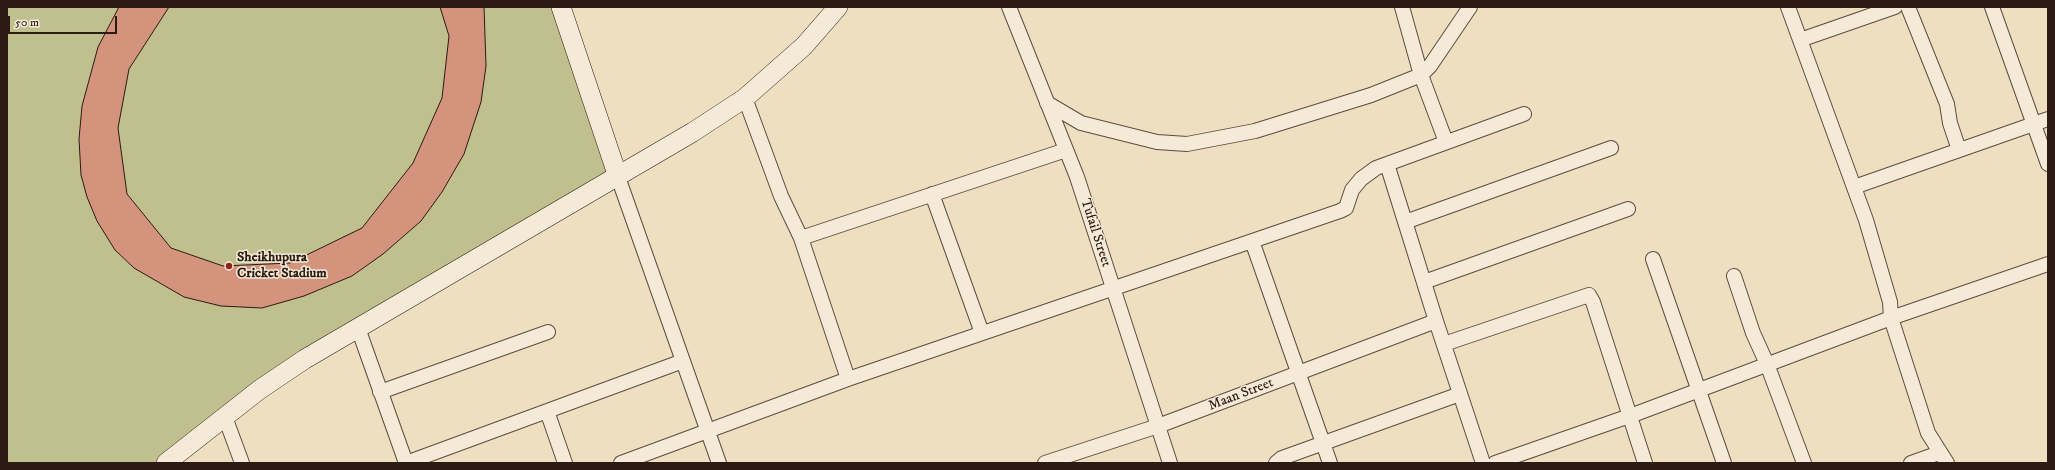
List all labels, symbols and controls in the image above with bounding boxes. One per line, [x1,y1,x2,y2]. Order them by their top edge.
scale bar [10,8,119,34]
text: 50 m [15,15,39,30]
street label: Tufail Street [1076,197,1114,269]
place label: Sheikhupura Cricket Stadium [237,250,327,282]
marker: Sheikhupura Cricket Stadium [224,261,234,271]
street label: Maan Street [1206,375,1276,415]

